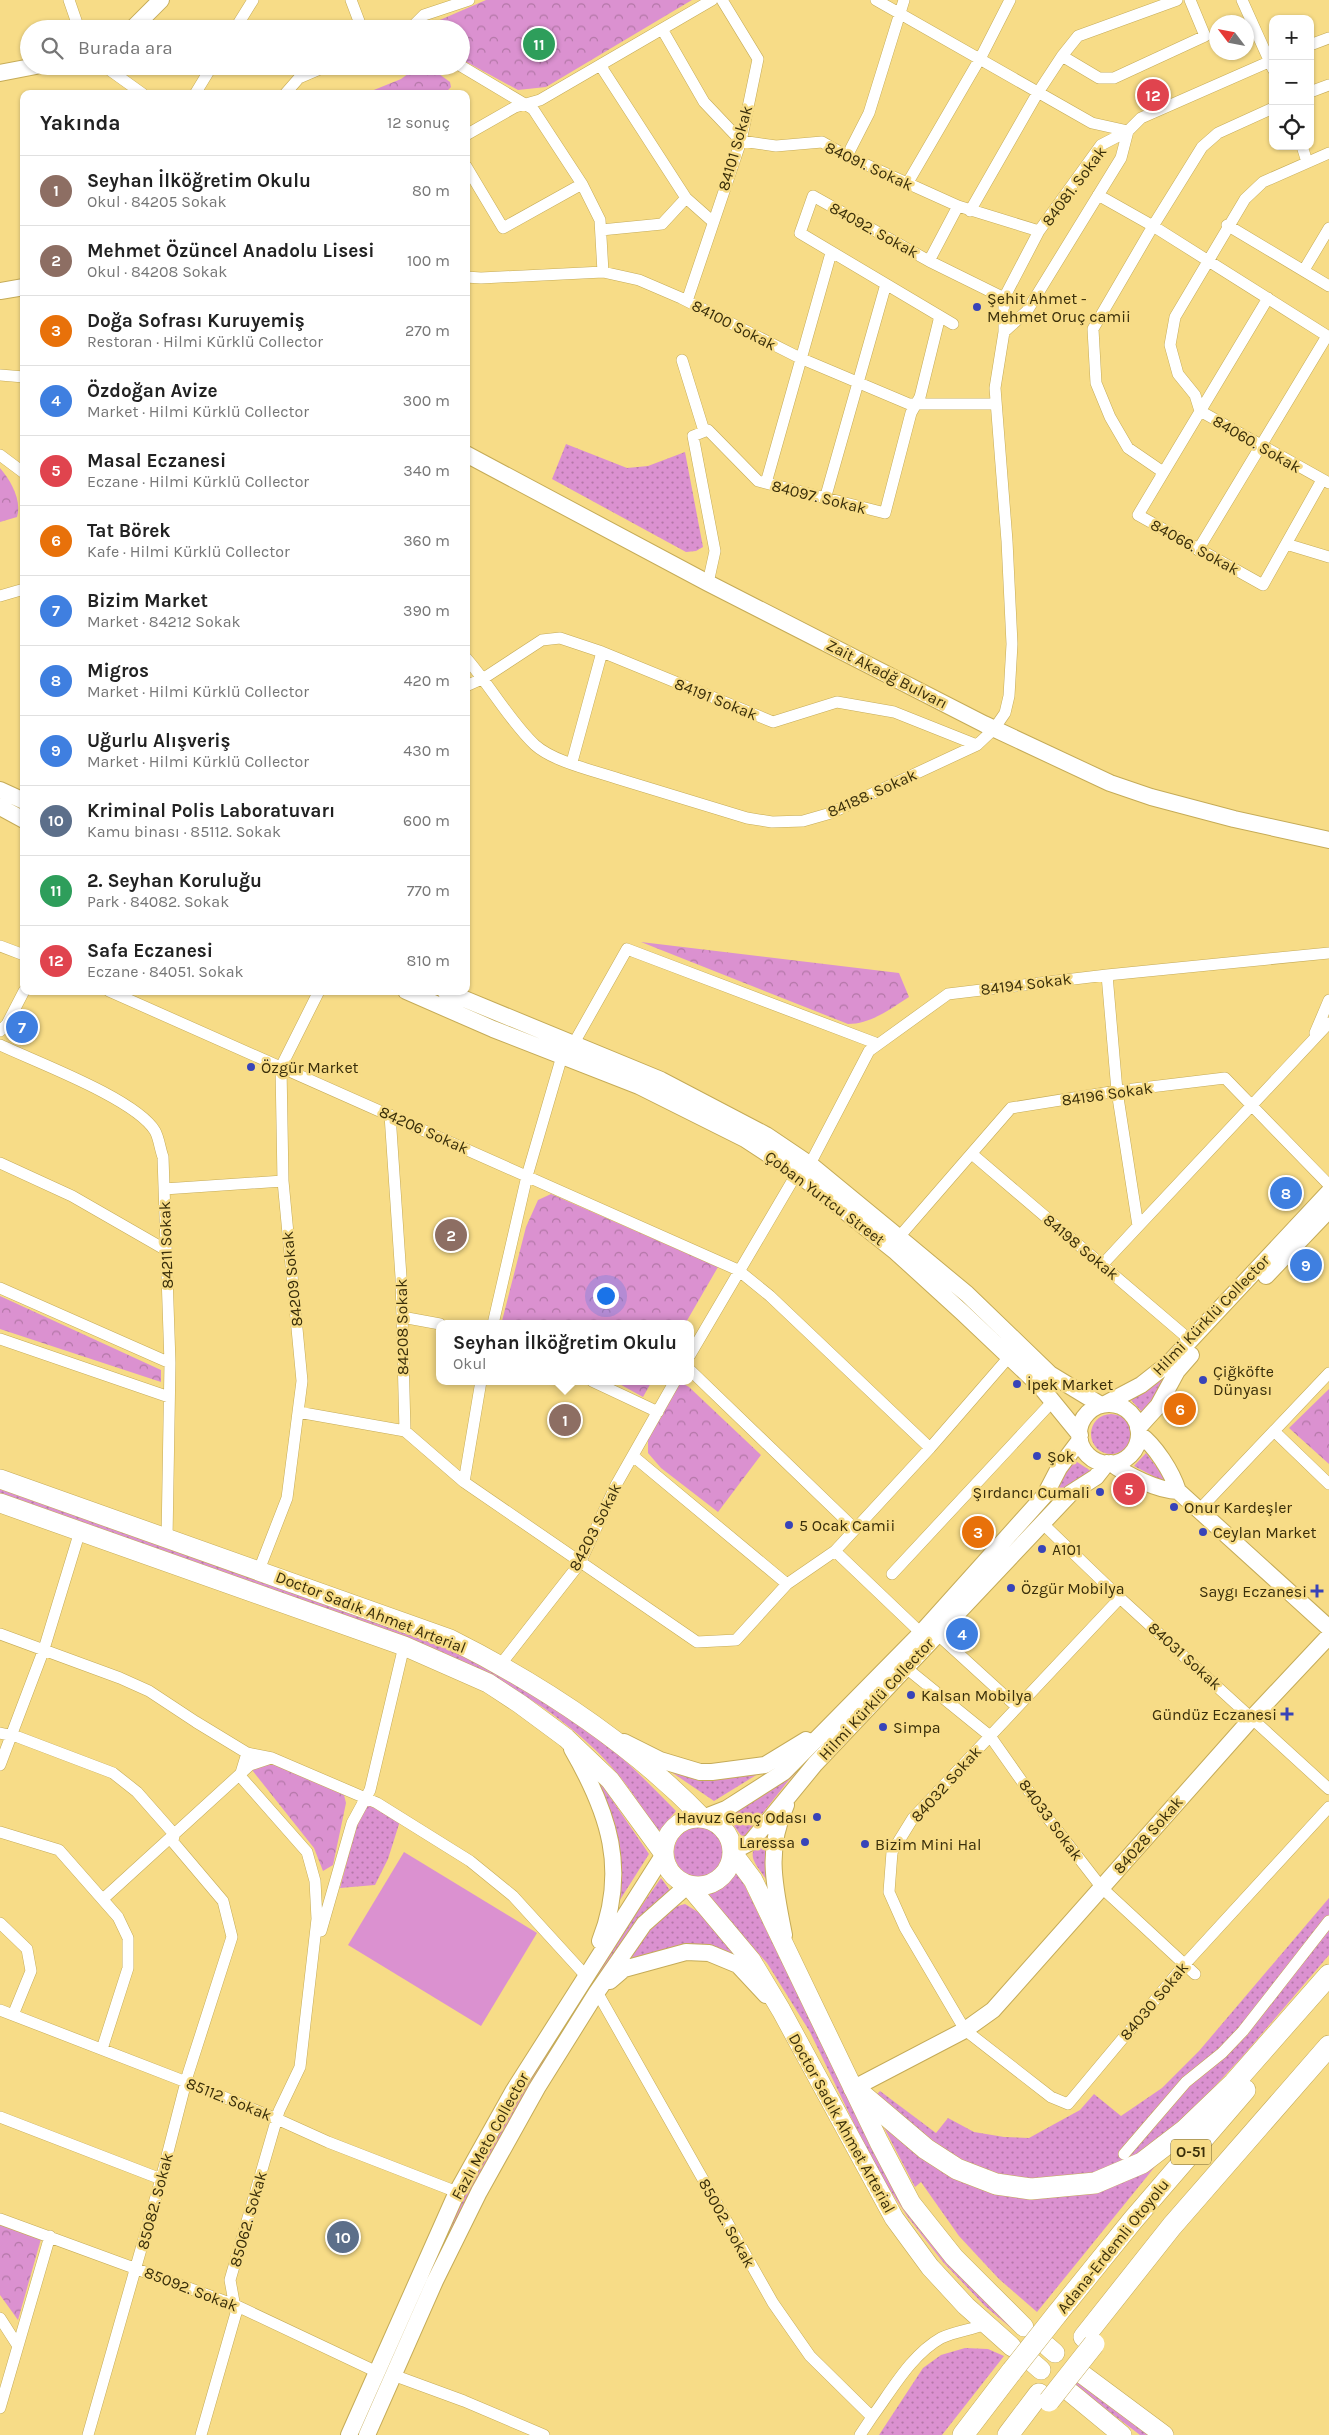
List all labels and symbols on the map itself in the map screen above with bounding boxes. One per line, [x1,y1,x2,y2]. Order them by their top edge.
north arrow [1209,15,1254,60]
pin: 11 [523,25,555,63]
pin: 12 [1137,76,1169,114]
street label: 84101 Sokak [714,103,756,193]
street label: 84091. Sokak [822,137,916,195]
street label: 84081. Sokak [1038,142,1110,230]
street label: 84092. Sokak [826,198,922,262]
place label: Şehit Ahmet - Mehmet Oruç camii [987,289,1131,326]
street label: 84100 Sokak [689,296,779,354]
marker: Şehit Ahmet - Mehmet Oruç camii [971,301,983,313]
street label: 84060. Sokak [1209,411,1305,477]
street label: 84097. Sokak [770,476,868,518]
street label: 84066. Sokak [1147,515,1243,579]
street label: Zait Akadğ Bulvarı [823,635,951,713]
street label: 84191 Sokak [672,674,760,724]
street label: 84188. Sokak [824,765,920,821]
street label: 84194 Sokak [980,969,1072,999]
pin: 7 [6,1008,38,1046]
place label: Özgür Market [261,1058,359,1077]
marker: Özgür Market [245,1061,257,1073]
street label: 84196 Sokak [1060,1078,1154,1110]
street label: 84206 Sokak [376,1102,472,1158]
street label: Çoban Yurtcu Street [761,1147,889,1249]
pin: 8 [1270,1174,1302,1212]
street label: 84211 Sokak [155,1201,177,1289]
street label: 84198 Sokak [1040,1210,1122,1284]
pin: 2 [435,1216,467,1254]
street label: 84209 Sokak [278,1230,306,1328]
pin: 9 [1290,1246,1322,1284]
street label: Hilmi Kürklü Collector [1149,1251,1274,1379]
street label: 84208 Sokak [392,1279,412,1375]
your location [593,1283,619,1309]
place label: Çiğköfte Dünyası [1213,1362,1274,1399]
marker: Çiğköfte Dünyası [1197,1374,1209,1386]
place label: İpek Market [1027,1375,1113,1394]
marker: İpek Market [1011,1378,1023,1390]
pin: 6 [1164,1390,1196,1428]
pin: 1 [549,1401,581,1439]
place label: Şok [1047,1447,1074,1466]
marker: Şok [1031,1450,1043,1462]
pin: 5 [1113,1470,1145,1508]
street label: 84203 Sokak [565,1480,625,1574]
place label: Şırdancı Cumali [972,1483,1090,1502]
marker: Şırdancı Cumali [1094,1486,1106,1498]
place label: Onur Kardeşler [1184,1498,1292,1517]
marker: Onur Kardeşler [1168,1501,1180,1513]
pin: 3 [962,1513,994,1551]
place label: 5 Ocak Camii [799,1516,895,1535]
marker: 5 Ocak Camii [783,1519,795,1531]
place label: Ceylan Market [1213,1523,1317,1542]
marker: Ceylan Market [1197,1526,1209,1538]
place label: A101 [1052,1540,1081,1559]
marker: A101 [1036,1543,1048,1555]
street label: Doctor Sadık Ahmet Arterial [273,1567,469,1657]
place label: Özgür Mobilya [1021,1579,1125,1598]
marker: Özgür Mobilya [1005,1582,1017,1594]
place label: Saygı Eczanesi [1199,1582,1307,1601]
marker: Saygı Eczanesi [1311,1585,1323,1597]
pin: 4 [946,1615,978,1653]
street label: 84031 Sokak [1144,1618,1226,1694]
street label: Hilmi Kürklü Collector [814,1634,938,1764]
place label: Kalsan Mobilya [921,1686,1032,1705]
marker: Kalsan Mobilya [905,1689,917,1701]
place label: Gündüz Eczanesi [1152,1705,1277,1724]
marker: Gündüz Eczanesi [1281,1708,1293,1720]
place label: Simpa [893,1718,941,1737]
marker: Simpa [877,1721,889,1733]
street label: 84032 Sokak [907,1742,985,1826]
street label: 84033 Sokak [1015,1775,1087,1865]
street label: 84028 Sokak [1109,1792,1187,1878]
place label: Havuz Genç Odası [676,1808,807,1827]
marker: Havuz Genç Odası [811,1811,823,1823]
place label: Laressa [739,1833,795,1852]
place label: Bizim Mini Hal [875,1835,981,1854]
marker: Laressa [799,1836,811,1848]
marker: Bizim Mini Hal [859,1838,871,1850]
street label: 84030 Sokak [1116,1958,1192,2044]
street label: Doctor Sadık Ahmet Arterial [785,2030,899,2216]
street label: Fazlı Meto Collector [447,2069,533,2203]
street label: 85112. Sokak [183,2073,275,2125]
road number: O-51 [1171,2140,1211,2164]
street label: 85082. Sokak [133,2151,177,2251]
street label: 85062. Sokak [225,2169,271,2269]
street label: 85002. Sokak [695,2175,759,2271]
street label: Adana-Erdemli Otoyolu [1053,2175,1173,2317]
pin: 10 [327,2218,359,2256]
street label: 85092. Sokak [141,2262,241,2316]

